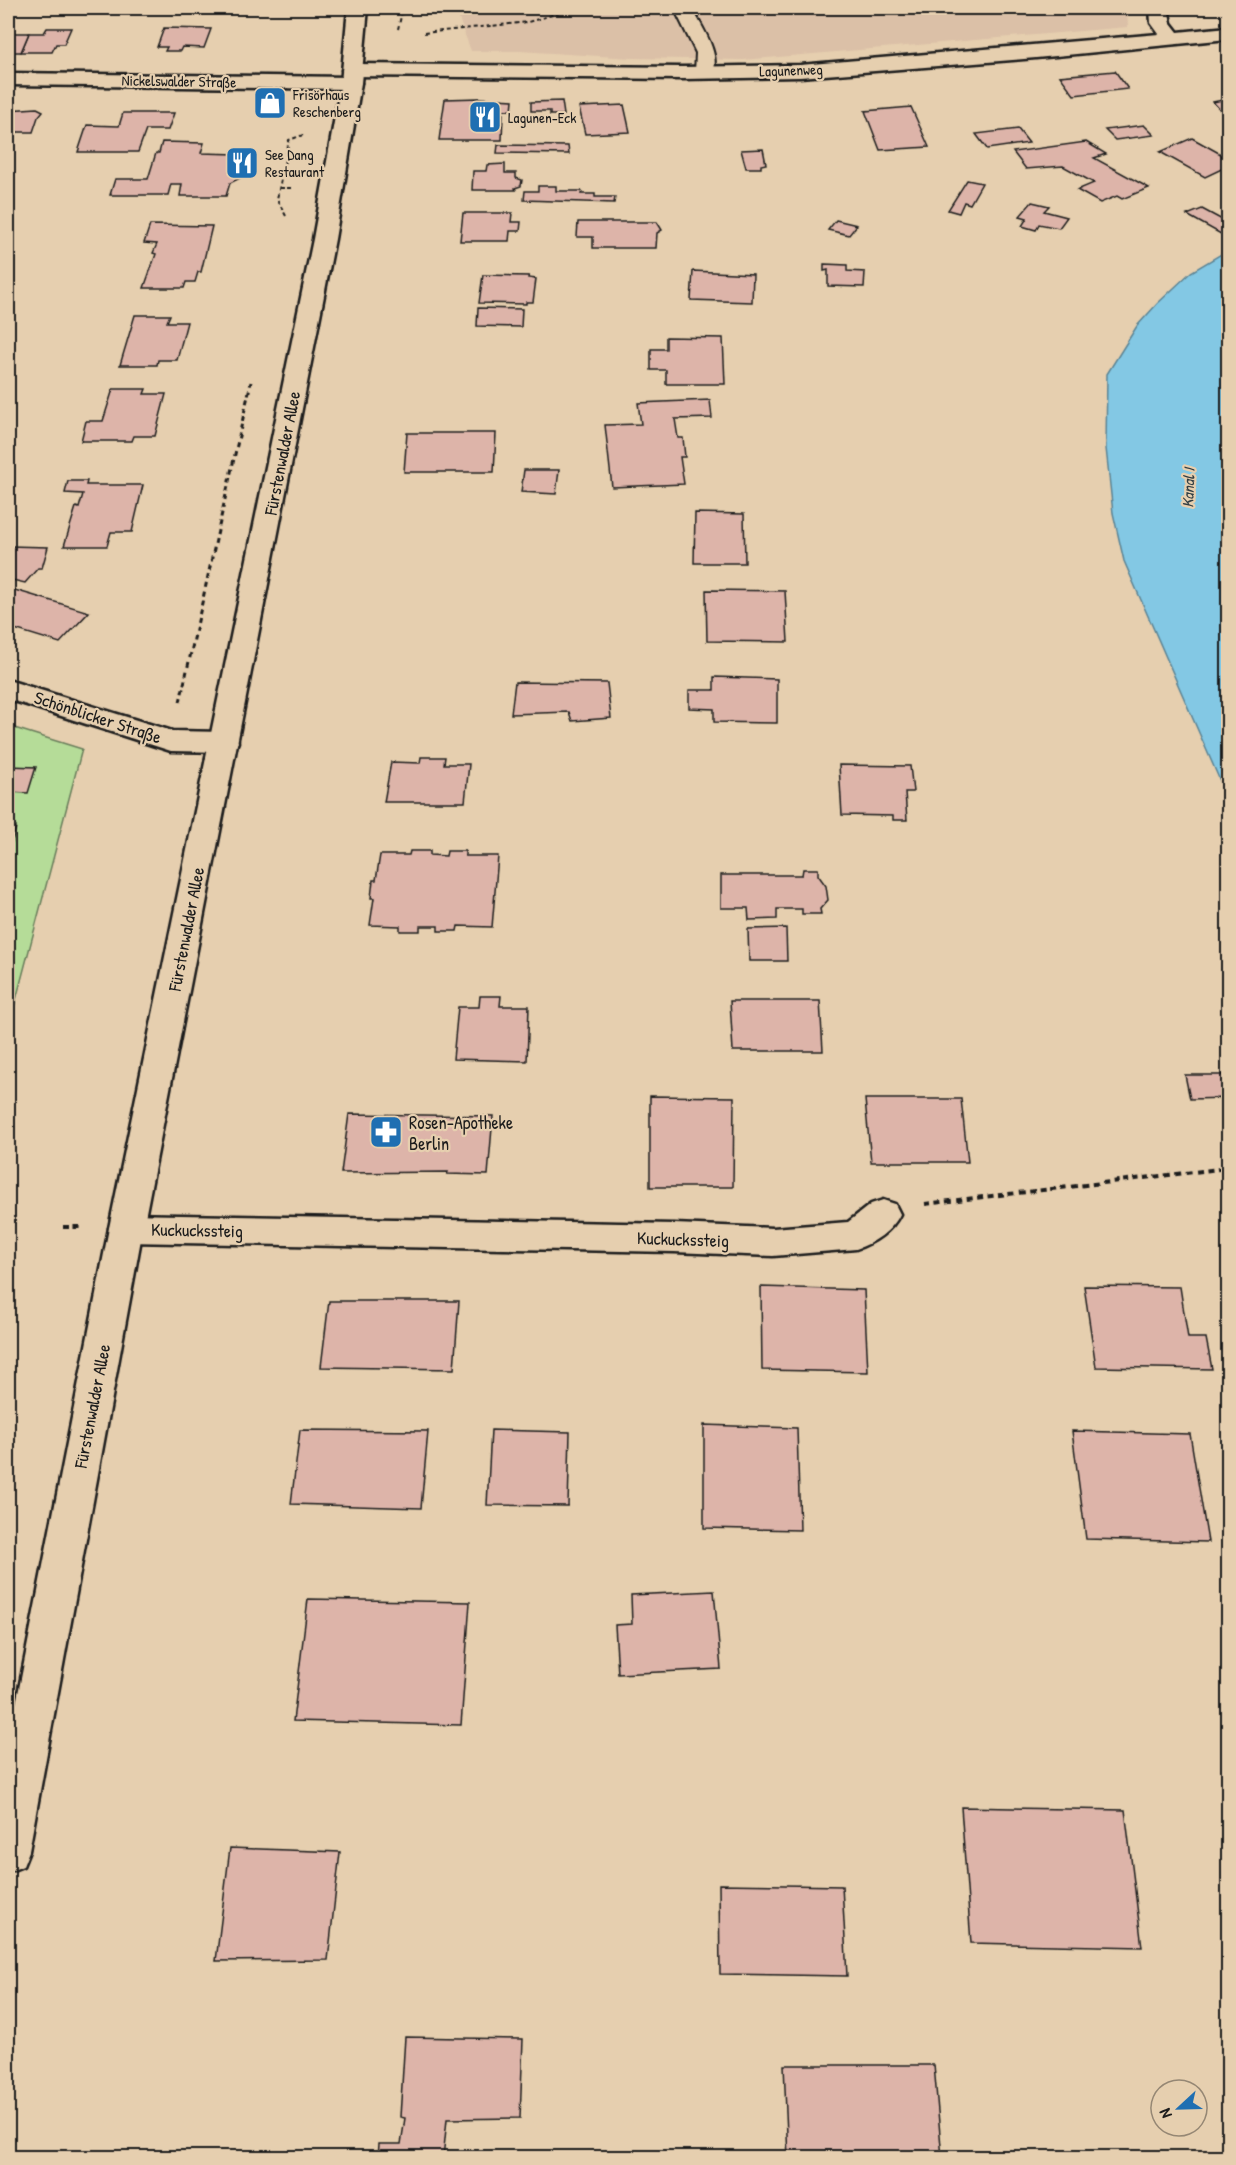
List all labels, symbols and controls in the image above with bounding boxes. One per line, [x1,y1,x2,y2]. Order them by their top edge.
street label: Lagunenweg [759,58,823,82]
street label: Nickelswalder Straße [122,70,236,92]
place label: Frisörhaus Reschenberg [292,84,361,122]
shop icon: Frisörhaus Reschenberg [252,85,288,121]
restaurant icon: Lagunen-Eck [467,99,503,135]
place label: Lagunen-Eck [508,107,576,128]
place label: See Dang Restaurant [265,144,325,182]
restaurant icon: See Dang Restaurant [224,145,260,181]
street label: Fürstenwalder Allee [258,389,306,518]
water label: Kanal I [1176,465,1200,508]
street label: Schönblicker Straße [31,685,165,749]
street label: Fürstenwalder Allee [162,865,210,994]
place label: Rosen-Apotheke Berlin [409,1110,513,1156]
pharmacy icon: Rosen-Apotheke Berlin [368,1114,404,1150]
street label: Kuckuckssteig [151,1217,243,1243]
street label: Kuckuckssteig [637,1225,729,1253]
street label: Fürstenwalder Allee [68,1342,116,1471]
north arrow [1149,2078,1209,2138]
text: N [1153,2105,1177,2122]

